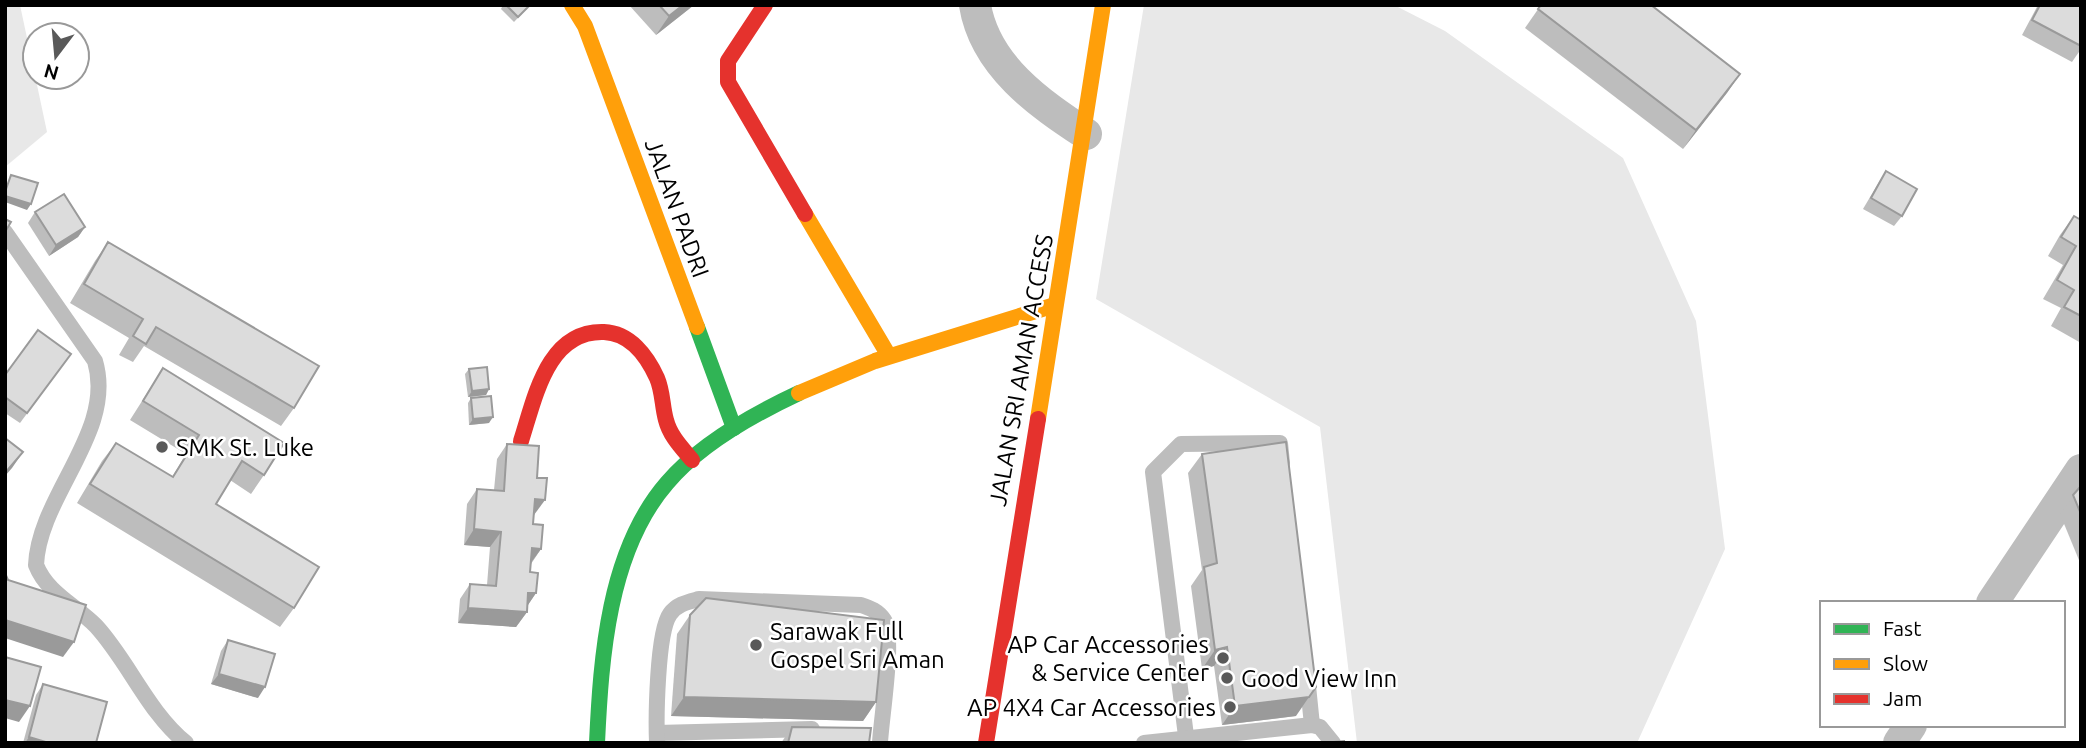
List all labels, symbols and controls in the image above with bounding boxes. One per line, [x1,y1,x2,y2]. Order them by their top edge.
north arrow [21,21,91,91]
text: N [41,60,61,85]
street label: JALAN PADRI [639,135,715,281]
street label: JALAN SRI AMAN ACCESS [984,232,1058,508]
place label: SMK St. Luke [176,434,314,461]
marker: SMK St. Luke [154,439,170,455]
legend [1820,601,2065,727]
text: Fast [1883,616,1921,640]
place label: Sarawak Full Gospel Sri Aman [770,618,945,673]
place label: AP Car Accessories & Service Center [1007,631,1209,686]
marker: Sarawak Full Gospel Sri Aman [748,637,764,653]
marker: AP Car Accessories & Service Center [1215,650,1231,666]
text: Slow [1883,651,1928,675]
place label: Good View Inn [1241,665,1397,692]
marker: Good View Inn [1219,670,1235,686]
text: Jam [1883,686,1922,710]
place label: AP 4X4 Car Accessories [967,694,1216,721]
marker: AP 4X4 Car Accessories [1222,699,1238,715]

